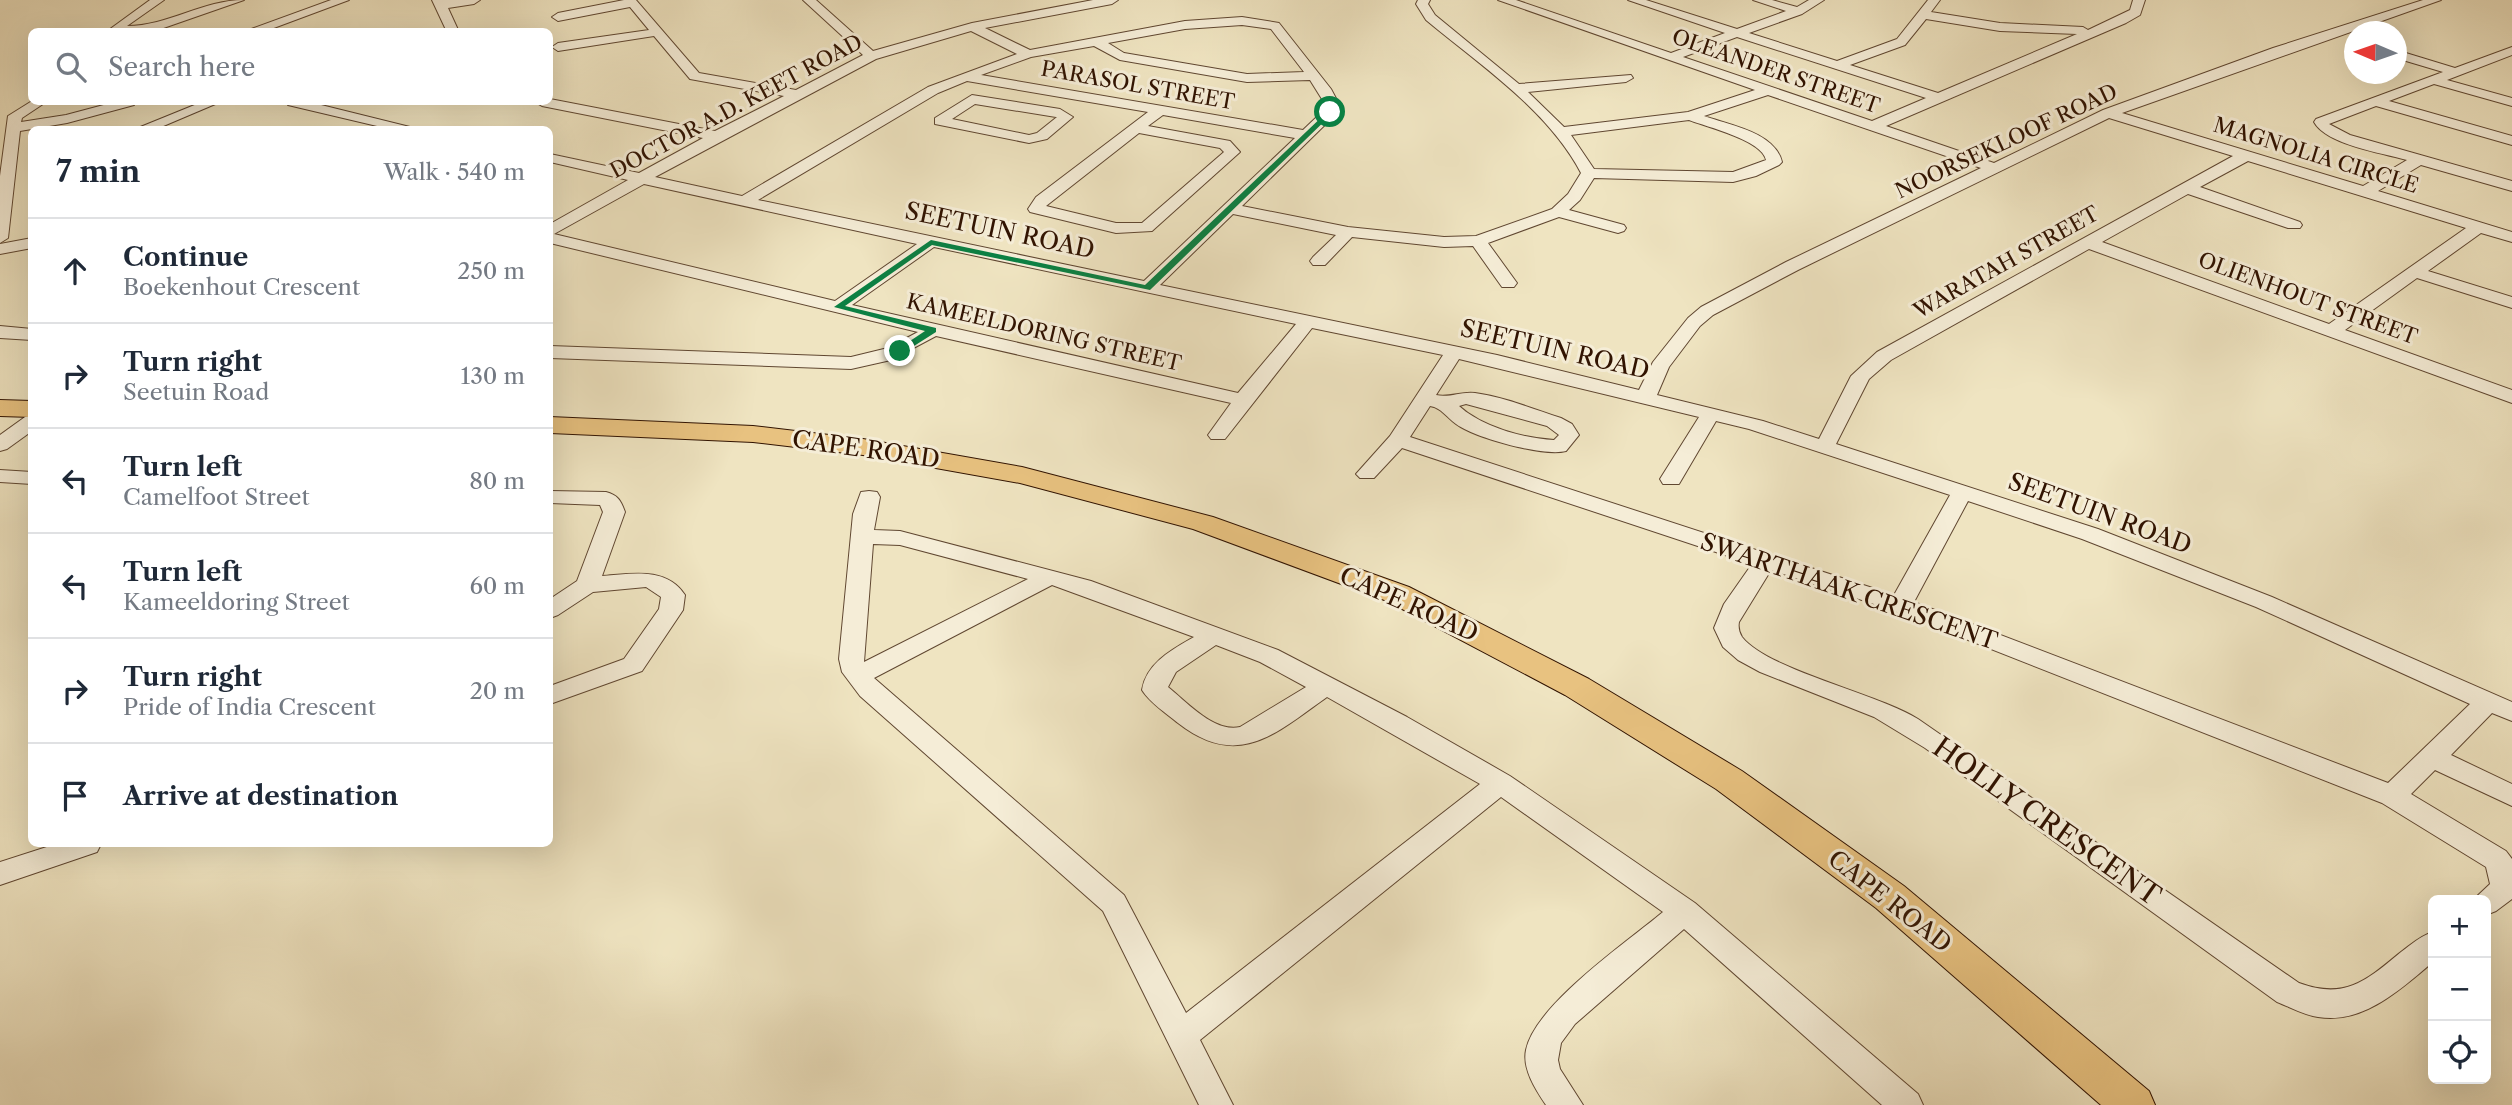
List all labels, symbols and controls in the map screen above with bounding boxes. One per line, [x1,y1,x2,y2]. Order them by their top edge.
north arrow [2344,21,2407,84]
street label: OLEANDER STREET [1669,24,1883,118]
search box [28,28,553,105]
street label: DOCTOR A.D. KEET ROAD [606,29,866,183]
icon: search [52,48,90,86]
text: Search here [108,51,255,83]
street label: PARASOL STREET [1039,56,1237,114]
street label: NOORSEKLOOF ROAD [1891,79,2121,203]
route start [1314,96,1345,127]
street label: MAGNOLIA CIRCLE [2210,112,2422,198]
text: 7 min [56,153,140,190]
text: Walk · 540 m [383,158,525,186]
street label: SEETUIN ROAD [903,196,1097,264]
street label: WARATAH STREET [1908,201,2103,324]
text: Continue [123,241,248,273]
street label: OLIENHOUT STREET [2195,247,2421,349]
icon: ahead [56,252,94,290]
text: 250 m [457,257,525,285]
text: Boekenhout Crescent [123,273,360,301]
street label: KAMEELDORING STREET [904,288,1184,376]
street label: SEETUIN ROAD [1458,313,1652,385]
route end [884,335,915,366]
text: Turn right [123,346,262,378]
icon: right [56,357,94,395]
text: 130 m [461,362,525,390]
text: Seetuin Road [123,378,269,406]
street label: CAPE ROAD [790,424,942,474]
text: Turn left [123,451,242,483]
icon: left [56,462,94,500]
street label: SEETUIN ROAD [2004,466,2196,560]
text: 80 m [469,467,525,495]
text: Camelfoot Street [123,483,310,511]
street label: SWARTHAAK CRESCENT [1697,526,2001,656]
text: Turn left [123,556,242,588]
street label: CAPE ROAD [1335,561,1483,647]
icon: left [56,567,94,605]
text: 60 m [469,572,525,600]
text: Kameeldoring Street [123,588,350,616]
text: Turn right [123,661,262,693]
icon: right [56,672,94,710]
text: 20 m [470,677,525,705]
text: Pride of India Crescent [123,693,376,721]
street label: HOLLY CRESCENT [1927,730,2167,912]
icon: arrive [56,777,94,815]
text: Arrive at destination [123,780,398,812]
street label: CAPE ROAD [1823,844,1957,958]
map controls [2428,895,2491,1084]
button: + [2428,895,2491,958]
button: − [2428,958,2491,1021]
button: locate [2428,1021,2491,1084]

